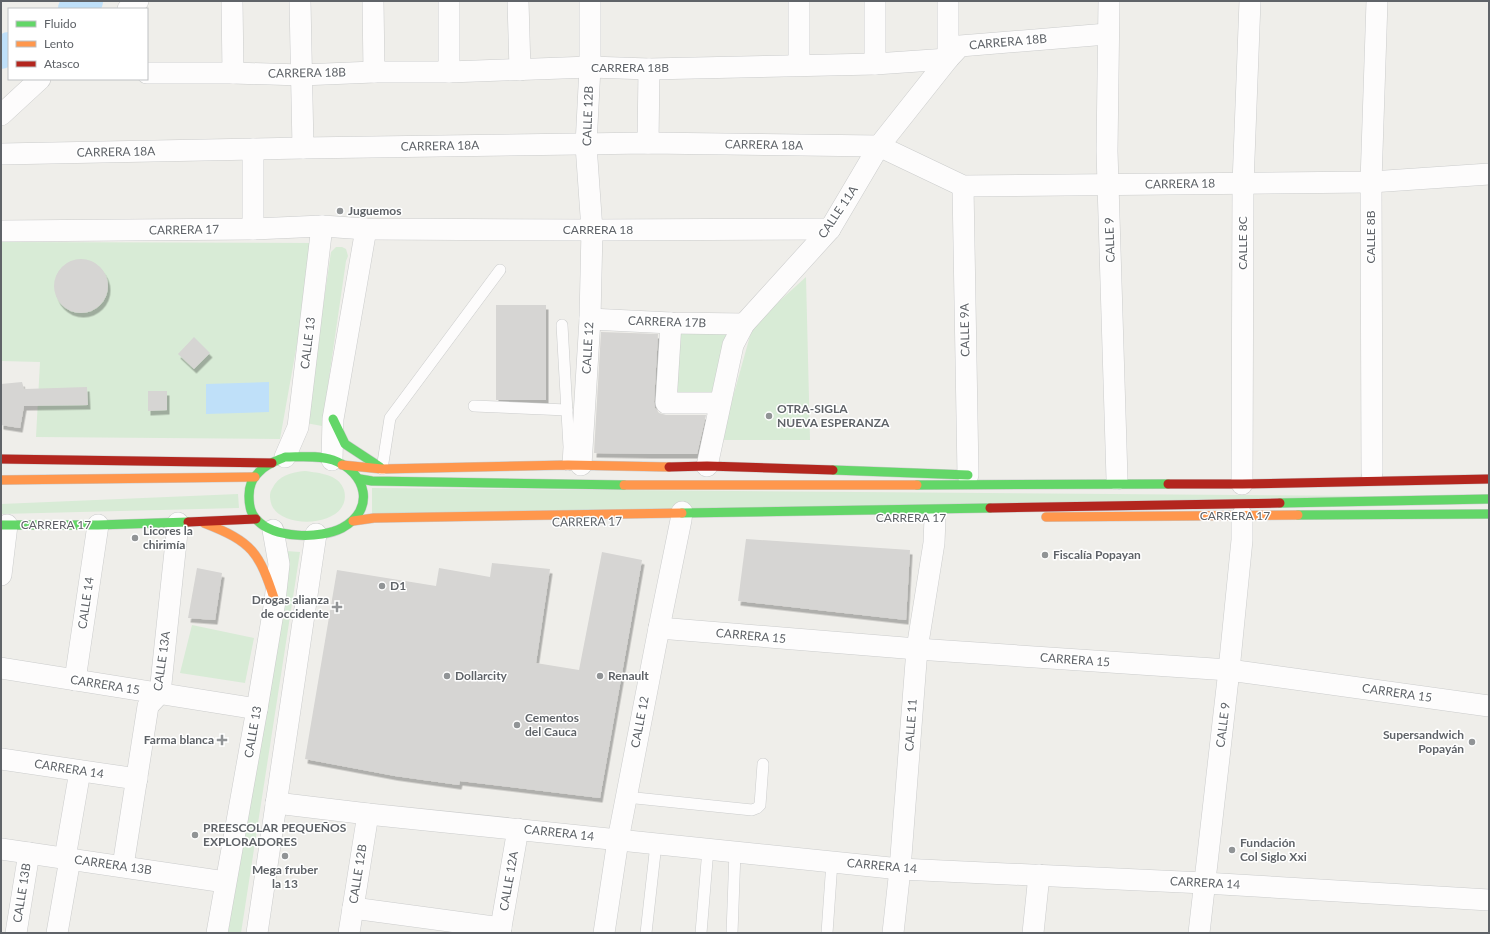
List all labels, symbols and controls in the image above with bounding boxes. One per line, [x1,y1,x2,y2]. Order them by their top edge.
legend [8,8,148,80]
text: Fluido [44,16,77,31]
street label: CARRERA 18B [968,31,1048,52]
text: Lento [44,36,74,51]
text: Atasco [44,56,80,71]
street label: CARRERA 18B [591,60,669,75]
street label: CARRERA 18B [268,64,346,81]
street label: CALLE 12B [579,85,596,146]
street label: CARRERA 18A [725,136,804,153]
street label: CARRERA 18A [401,137,480,154]
street label: CARRERA 18A [77,143,156,160]
street label: CARRERA 18 [1145,175,1215,192]
street label: CALLE 11A [814,182,861,241]
place label: Juguemos [348,203,401,218]
marker: Juguemos [335,206,345,216]
street label: CALLE 8B [1363,210,1378,264]
street label: CALLE 8C [1235,216,1250,270]
street label: CALLE 9 [1101,217,1118,263]
street label: CARRERA 17 [149,221,219,238]
street label: CARRERA 18 [563,222,633,237]
street label: CALLE 9A [957,302,972,357]
street label: CARRERA 17B [628,313,707,330]
street label: CALLE 13 [297,316,318,370]
street label: CALLE 12 [579,321,596,375]
place label: OTRA-SIGLA NUEVA ESPERANZA [777,401,890,430]
marker: OTRA-SIGLA NUEVA ESPERANZA [764,411,774,421]
street label: CARRERA 17 [1200,508,1270,523]
street label: CARRERA 17 [876,510,946,525]
street label: CARRERA 17 [552,513,622,530]
street label: CARRERA 17 [21,517,91,532]
place label: Licores la chirimía [143,523,193,552]
marker: Licores la chirimía [130,533,140,543]
place label: Fiscalía Popayan [1053,547,1141,562]
marker: Fiscalía Popayan [1040,550,1050,560]
street label: CALLE 14 [74,576,97,630]
place label: D1 [390,578,406,593]
marker: D1 [377,581,387,591]
place label: Drogas alianza de occidente [252,592,330,621]
marker: Drogas alianza de occidente [332,602,342,612]
street label: CARRERA 15 [715,625,787,646]
street label: CALLE 13A [150,629,173,692]
street label: CARRERA 15 [1039,650,1111,669]
place label: Dollarcity [455,668,508,683]
place label: Renault [608,668,649,683]
marker: Dollarcity [442,671,452,681]
marker: Renault [595,671,605,681]
street label: CARRERA 15 [69,672,141,697]
street label: CARRERA 15 [1361,680,1433,705]
street label: CALLE 12 [627,695,652,749]
street label: CALLE 11 [901,698,920,752]
street label: CALLE 9 [1212,701,1233,748]
street label: CALLE 13 [241,705,264,759]
place label: Cementos del Cauca [525,710,579,739]
marker: Cementos del Cauca [512,720,522,730]
place label: Supersandwich Popayán [1383,727,1464,756]
place label: Farma blanca [144,732,214,747]
marker: Farma blanca [217,735,227,745]
marker: Supersandwich Popayán [1467,737,1477,747]
street label: CARRERA 14 [33,756,105,781]
place label: PREESCOLAR PEQUEÑOS EXPLORADORES [203,820,347,849]
street label: CARRERA 14 [523,821,595,844]
marker: PREESCOLAR PEQUEÑOS EXPLORADORES [190,830,200,840]
place label: Fundación Col Siglo Xxi [1240,835,1307,864]
street label: CALLE 12B [345,843,370,905]
marker: Fundación Col Siglo Xxi [1227,845,1237,855]
street label: CALLE 12A [496,849,521,912]
marker: Mega fruber la 13 [280,851,290,861]
street label: CARRERA 13B [73,852,153,877]
street label: CARRERA 14 [846,855,918,876]
street label: CALLE 13B [9,862,34,924]
place label: Mega fruber la 13 [252,862,319,891]
street label: CARRERA 14 [1170,873,1241,892]

